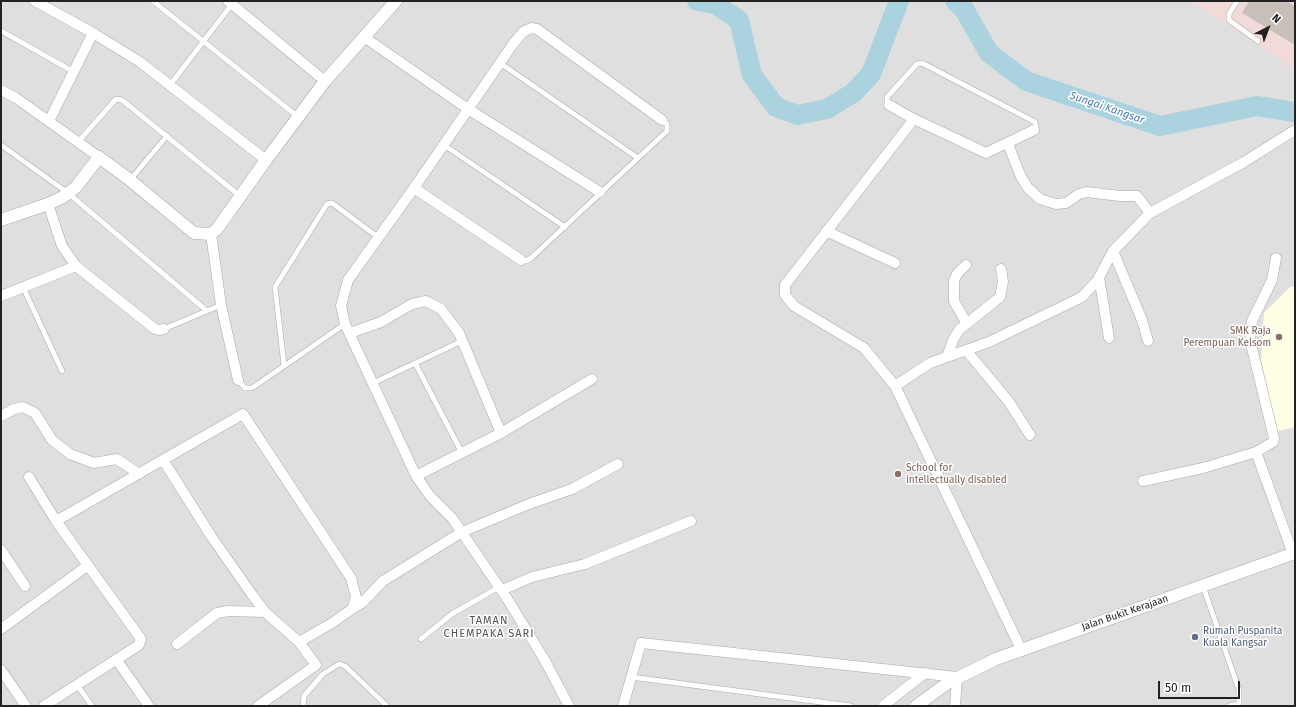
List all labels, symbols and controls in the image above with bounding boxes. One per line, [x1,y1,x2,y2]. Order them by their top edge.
north arrow [1248,8,1288,48]
text: N [1269,11,1283,26]
water label: Sungai Kangsar [1068,89,1146,127]
place label: SMK Raja Perempuan Kelsom [1184,325,1271,348]
marker: SMK Raja Perempuan Kelsom [1274,332,1284,342]
place label: School for intellectually disabled [906,462,1007,486]
marker: School for intellectually disabled [893,469,903,479]
street label: Jalan Bukit Kerajaan [1080,593,1170,633]
district label: TAMAN CHEMPAKA SARI [444,614,534,640]
place label: Rumah Puspanita Kuala Kangsar [1203,625,1282,648]
marker: Rumah Puspanita Kuala Kangsar [1190,632,1200,642]
scale bar [1160,673,1242,699]
text: 50 m [1165,681,1191,695]

